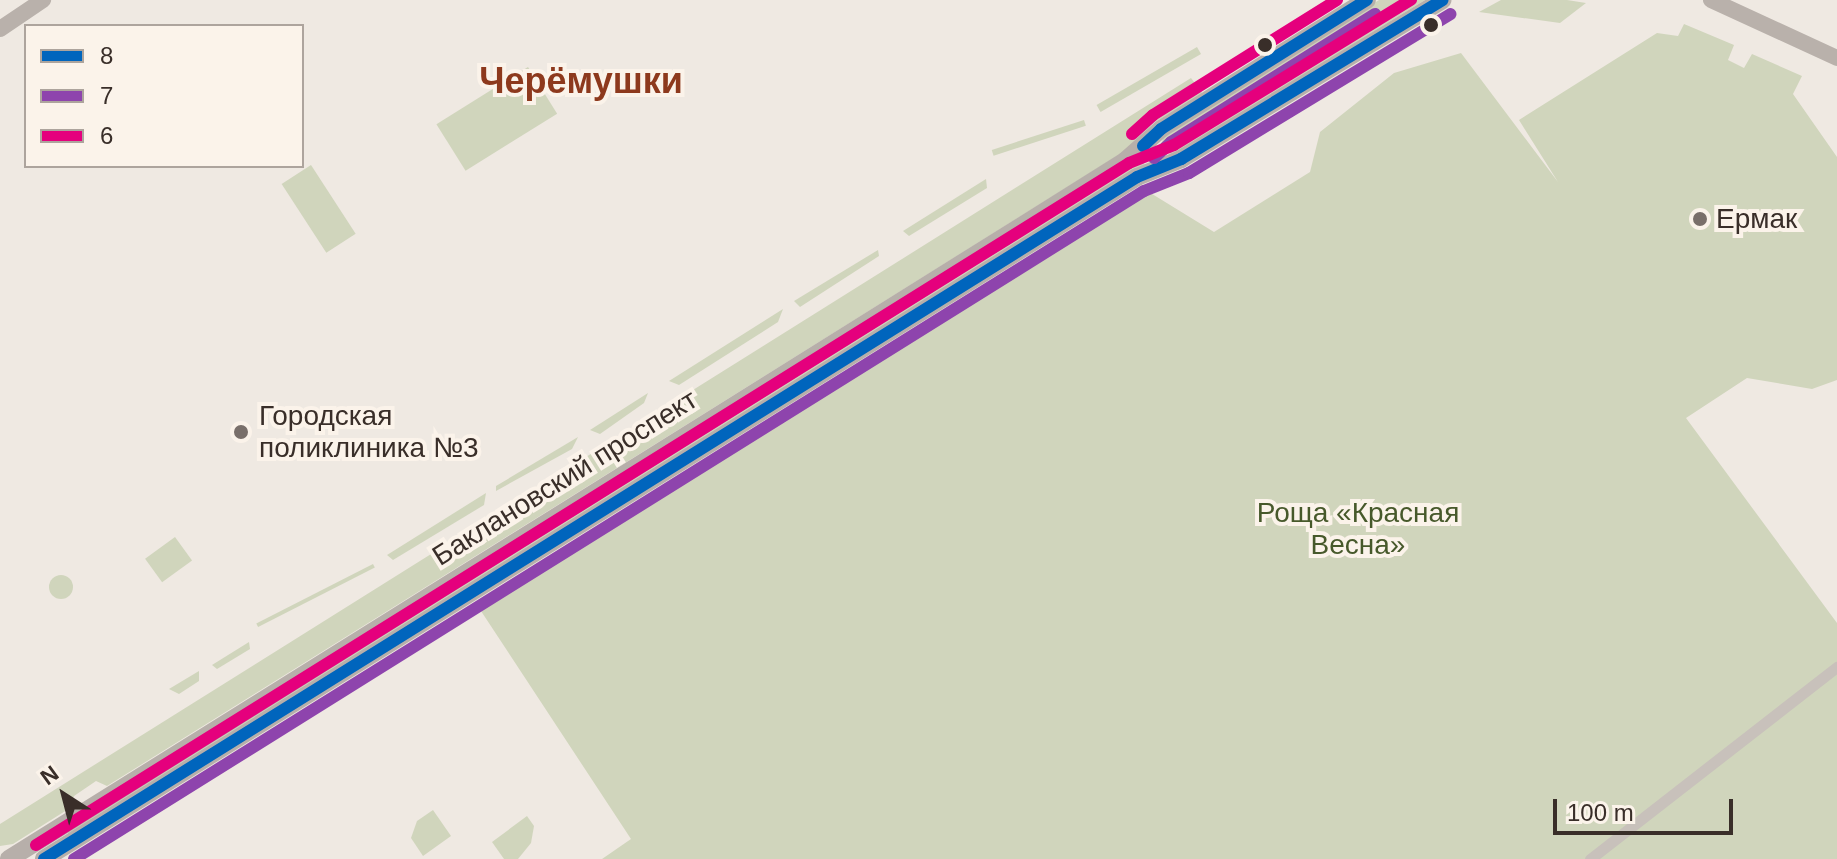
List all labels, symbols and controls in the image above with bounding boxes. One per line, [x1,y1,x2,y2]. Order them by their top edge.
unlabelled marker [1423,17,1439,33]
legend [24,24,304,168]
unlabelled marker [1257,37,1273,53]
text: 8 [100,42,113,69]
district label: Черёмушки [479,59,683,103]
text: 7 [100,82,113,109]
text: 6 [100,122,113,149]
place label: Ермак [1716,202,1797,236]
marker: Ермак [1691,210,1709,228]
street label: Баклановский проспект [426,383,704,573]
place label: Городская поликлиника №3 [259,399,479,465]
marker: Городская поликлиника №3 [230,421,252,443]
park label: Роща «Красная Весна» [1257,496,1459,562]
north arrow [24,755,104,835]
text: N [36,760,63,790]
scale bar [1557,783,1737,833]
text: 100 m [1567,799,1634,826]

